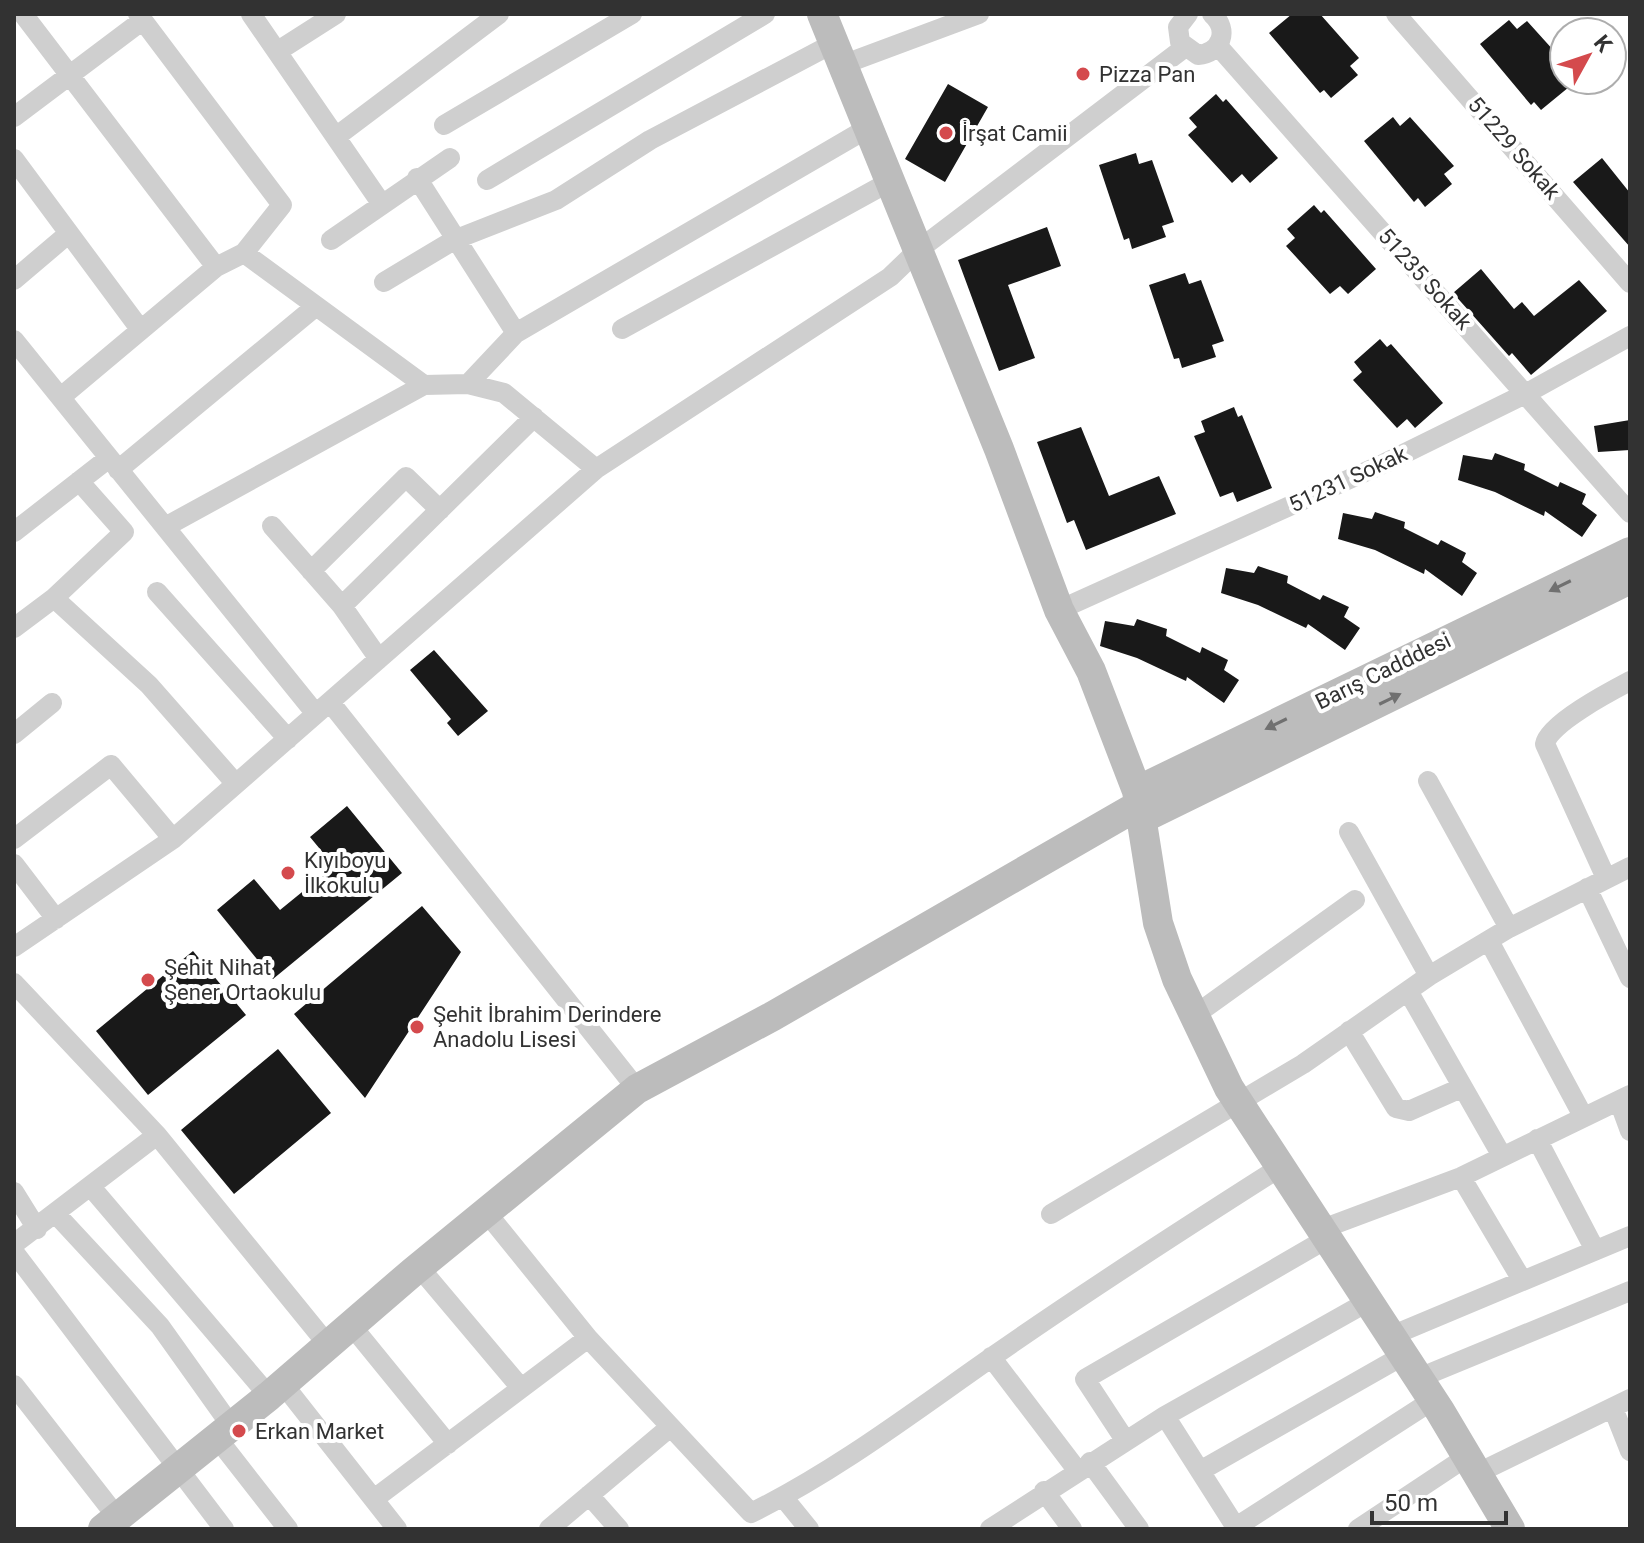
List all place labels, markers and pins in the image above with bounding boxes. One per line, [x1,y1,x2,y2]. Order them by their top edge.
place label: Pizza Pan [1099,62,1195,87]
marker: Pizza Pan [1074,65,1092,83]
place label: İrşat Camii [962,121,1068,146]
marker: İrşat Camii [937,124,955,142]
place label: Kıyıboyu İlkokulu [304,848,386,898]
marker: Kıyıboyu İlkokulu [279,864,297,882]
place label: Şehit Nihat Şener Ortaokulu [164,955,321,1005]
marker: Şehit Nihat Şener Ortaokulu [139,971,157,989]
place label: Şehit İbrahim Derindere Anadolu Lisesi [433,1002,661,1052]
marker: Şehit İbrahim Derindere Anadolu Lisesi [408,1018,426,1036]
place label: Erkan Market [255,1419,384,1444]
marker: Erkan Market [230,1422,248,1440]

